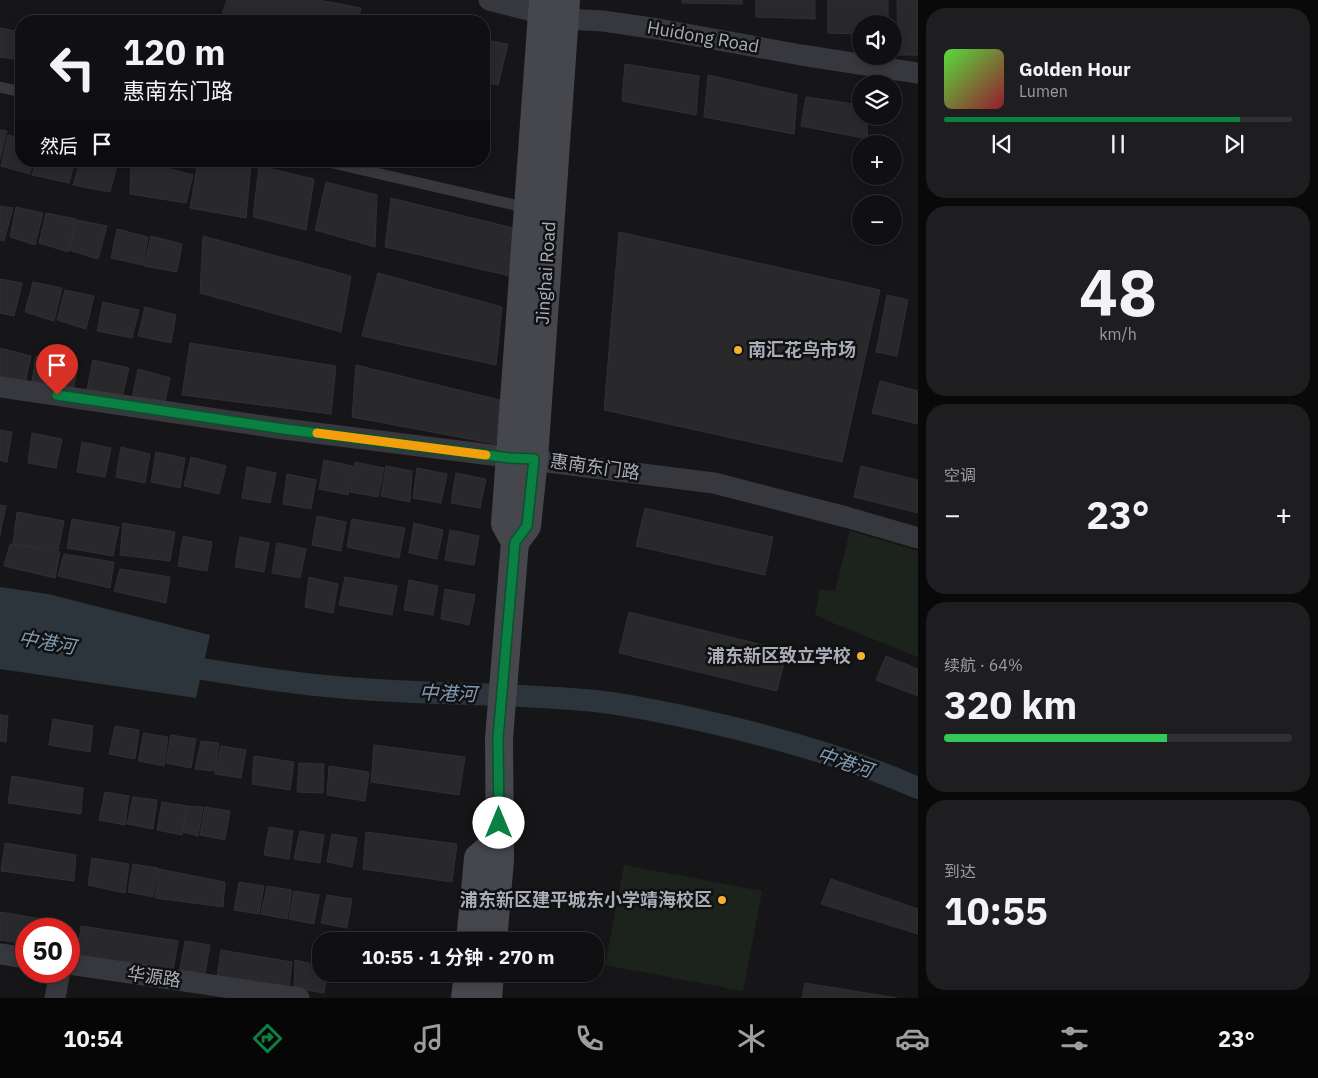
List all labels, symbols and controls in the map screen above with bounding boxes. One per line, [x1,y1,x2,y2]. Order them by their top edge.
street label: Huidong Road [645,15,761,58]
map controls [852,15,902,245]
button: sound [852,15,902,65]
text: 120 m [123,29,226,75]
icon: left [40,35,105,100]
text: Golden Hour [1019,57,1131,81]
button: layers [852,75,902,125]
text: 惠南东门路 [123,76,233,105]
text: Lumen [1019,81,1068,101]
icon: arrive [88,130,116,158]
icon: previous [988,130,1016,158]
icon: pause [1104,130,1132,158]
icon: next [1220,130,1248,158]
text: 然后 [40,134,78,158]
button: + [852,135,902,185]
button: − [852,195,902,245]
street label: Jinghai Road [530,221,561,325]
text: 48 [1079,249,1157,334]
text: km/h [1099,324,1137,344]
place label: 南汇花鸟市场 [748,338,856,361]
pin [36,344,78,395]
marker: 南汇花鸟市场 [732,344,744,356]
icon: arrive [43,351,71,379]
street label: 惠南东门路 [549,449,641,484]
text: 空调 [944,465,976,485]
text: 23° [1086,490,1150,539]
text: − [944,496,961,533]
text: + [1275,496,1292,533]
water label: 中港河 [17,625,81,659]
place label: 浦东新区致立学校 [707,644,851,667]
marker: 浦东新区致立学校 [855,650,867,662]
text: 续航 · 64% [944,655,1023,675]
water label: 中港河 [419,680,481,706]
text: 320 km [944,680,1077,729]
water label: 中港河 [814,742,880,783]
position arrow [472,796,524,848]
text: 到达 [944,861,976,881]
text: 10:55 [944,886,1048,935]
place label: 浦东新区建平城东小学靖海校区 [460,888,712,911]
marker: 浦东新区建平城东小学靖海校区 [716,894,728,906]
speed limit sign: 50 [15,918,80,983]
text: 10:55 · 1 分钟 · 270 m [362,945,554,969]
street label: 华源路 [126,961,182,992]
icon: directions [250,1021,285,1056]
icon: music [411,1021,446,1056]
icon: phone [572,1021,607,1056]
icon: climate [734,1021,769,1056]
icon: car [895,1021,930,1056]
icon: filters [1057,1021,1092,1056]
text: 10:54 [63,1024,123,1053]
text: 23° [1218,1024,1255,1053]

